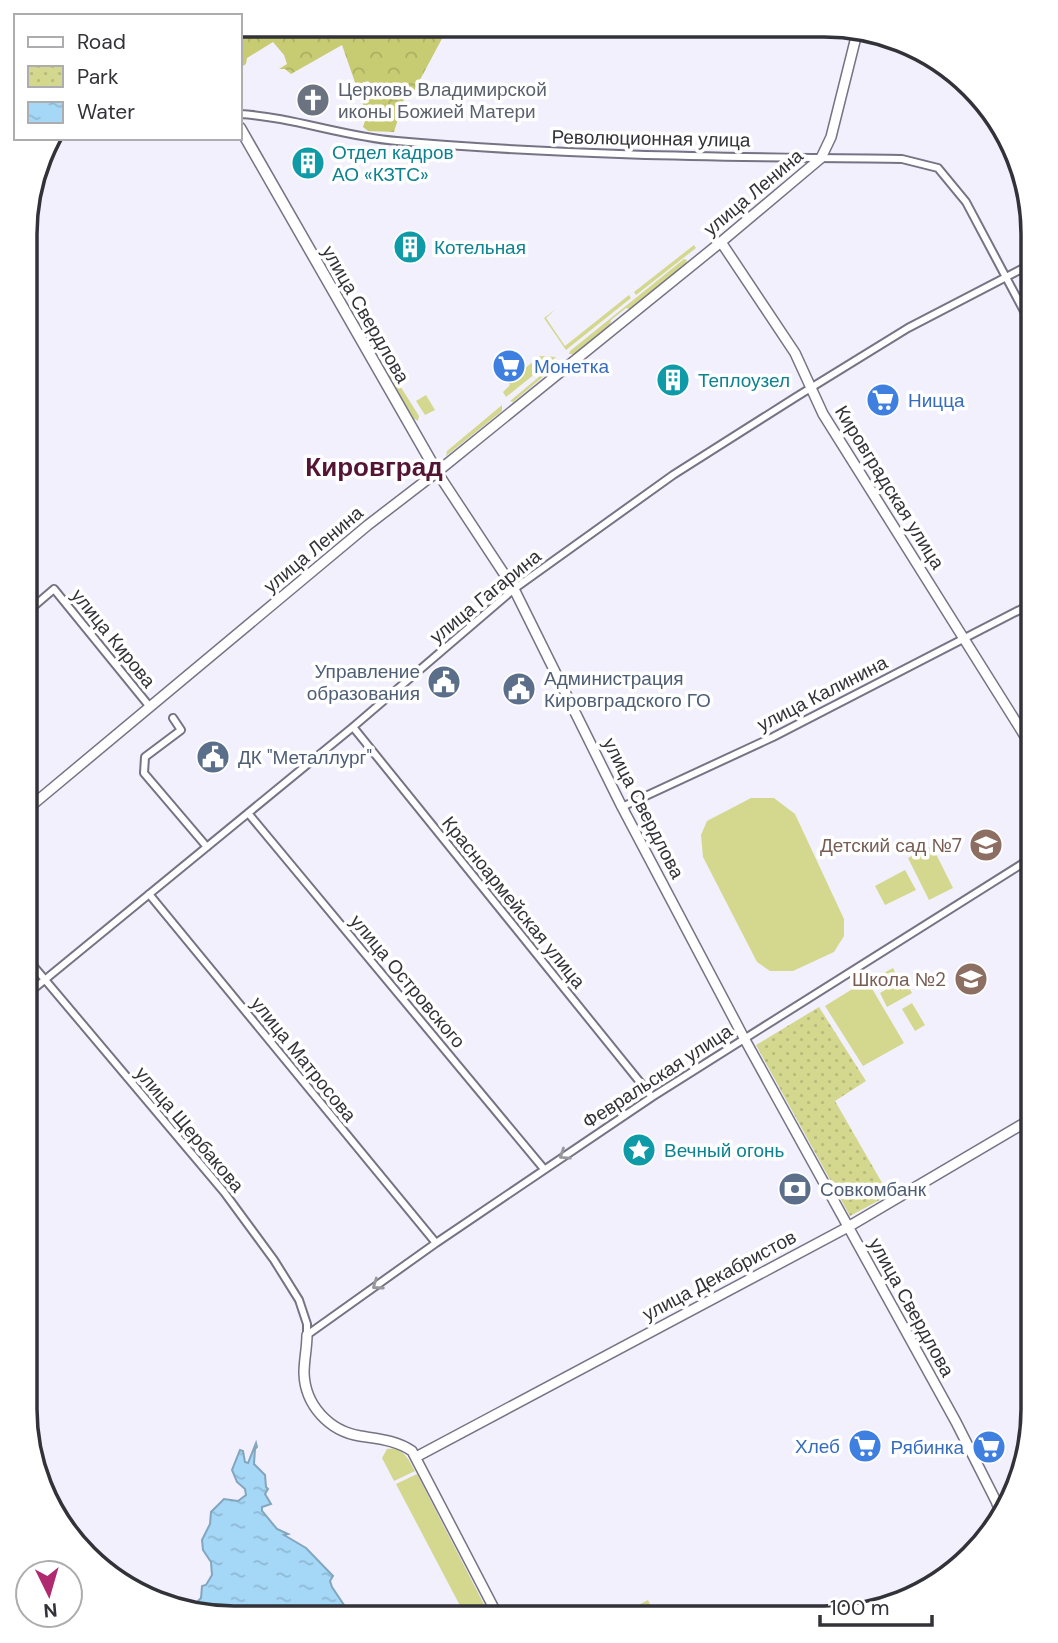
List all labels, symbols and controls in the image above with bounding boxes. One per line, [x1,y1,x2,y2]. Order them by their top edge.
legend [14,14,242,140]
text: Road [77,28,126,56]
text: Park [77,63,119,91]
place label: Церковь Владимирской иконы Божией Матери [338,77,547,124]
church icon: Церковь Владимирской иконы Божией Матери [294,81,332,119]
text: Water [77,98,135,126]
street label: Революционная улица [551,124,751,153]
place label: Отдел кадров АО «КЗТС» [332,140,454,187]
street label: улица Ленина [698,143,809,241]
building icon: Отдел кадров АО «КЗТС» [289,144,327,182]
building icon: Котельная [391,228,429,266]
place label: Котельная [434,235,526,260]
street label: улица Свердлова [316,241,415,388]
supermarket icon: Монетка [490,347,528,385]
place label: Монетка [534,354,609,379]
building icon: Теплоузел [654,361,692,399]
place label: Теплоузел [698,368,790,393]
supermarket icon: Ницца [864,381,902,419]
place label: Ницца [908,388,965,413]
street label: Кировградская улица [829,401,950,574]
district label: Кировград [305,450,443,484]
street label: улица Ленина [258,500,369,598]
street label: улица Гагарина [424,543,547,649]
street label: улица Кирова [66,584,162,693]
street label: улица Калинина [753,650,892,737]
place label: Управление образования [307,659,420,706]
public building icon: Управление образования [425,663,463,701]
place label: Администрация Кировградского ГО [544,666,711,713]
public building icon: Администрация Кировградского ГО [500,670,538,708]
street label: улица Свердлова [597,733,690,883]
public building icon: ДК "Металлург" [194,738,232,776]
place label: ДК "Металлург" [238,745,372,770]
street label: Красноармейская улица [436,811,591,994]
school or university icon: Детский сад №7 [967,826,1005,864]
place label: Детский сад №7 [820,833,962,858]
street label: улица Островского [344,909,471,1053]
school or university icon: Школа №2 [952,960,990,998]
place label: Школа №2 [852,967,946,992]
street label: улица Матросова [245,992,362,1127]
street label: Февральская улица [578,1018,737,1134]
street label: улица Щербакова [130,1061,250,1198]
place icon: Вечный огонь [620,1131,658,1169]
place label: Вечный огонь [664,1138,784,1163]
one-way arrow [559,1147,572,1160]
bank icon: Совкомбанк [776,1170,814,1208]
place label: Совкомбанк [820,1177,927,1202]
street label: улица Декабристов [638,1224,800,1327]
street label: улица Свердлова [863,1233,960,1381]
one-way arrow [372,1277,385,1289]
supermarket icon: Хлеб [846,1427,884,1465]
supermarket icon: Рябинка [970,1428,1008,1466]
place label: Хлеб [795,1434,840,1459]
place label: Рябинка [890,1435,964,1460]
north arrow [14,1559,84,1629]
scale bar [820,1584,932,1628]
text: 100 m [830,1594,890,1622]
text: N [42,1597,58,1623]

